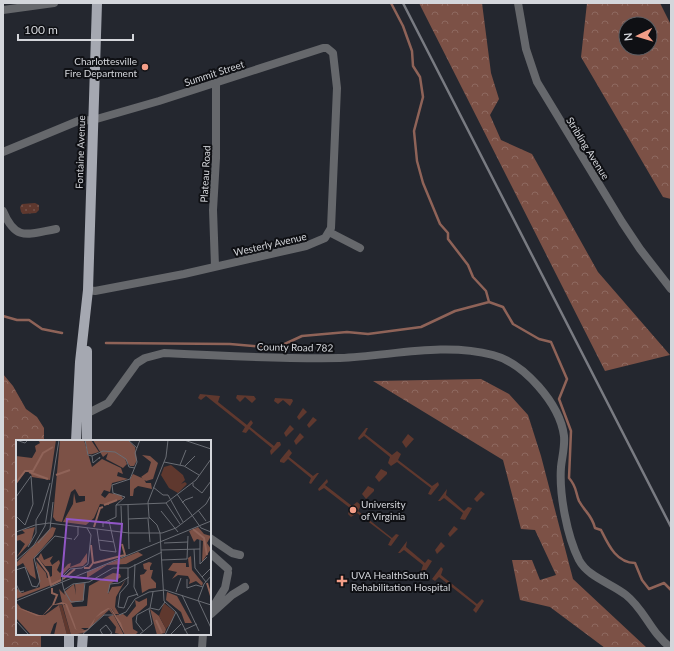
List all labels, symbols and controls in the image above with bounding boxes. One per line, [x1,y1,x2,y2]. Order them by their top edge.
scale bar [18,16,133,42]
north arrow [618,16,658,56]
text: 100 m [24,22,58,37]
text: N [621,32,634,42]
place label: Charlottesville Fire Department [64,55,137,79]
street label: Summit Street [183,58,246,88]
marker: Charlottesville Fire Department [140,62,150,72]
street label: Fontaine Avenue [73,115,87,189]
street label: Stribling Avenue [564,115,612,181]
street label: Plateau Road [198,145,212,203]
street label: Westerly Avenue [232,230,308,258]
street label: County Road 782 [257,340,334,354]
inset map [16,440,211,635]
place label: University of Virginia [361,498,406,522]
marker: University of Virginia [348,505,358,515]
place label: UVA HealthSouth Rehabilitation Hospital [351,569,450,593]
marker: UVA HealthSouth Rehabilitation Hospital [336,575,348,587]

